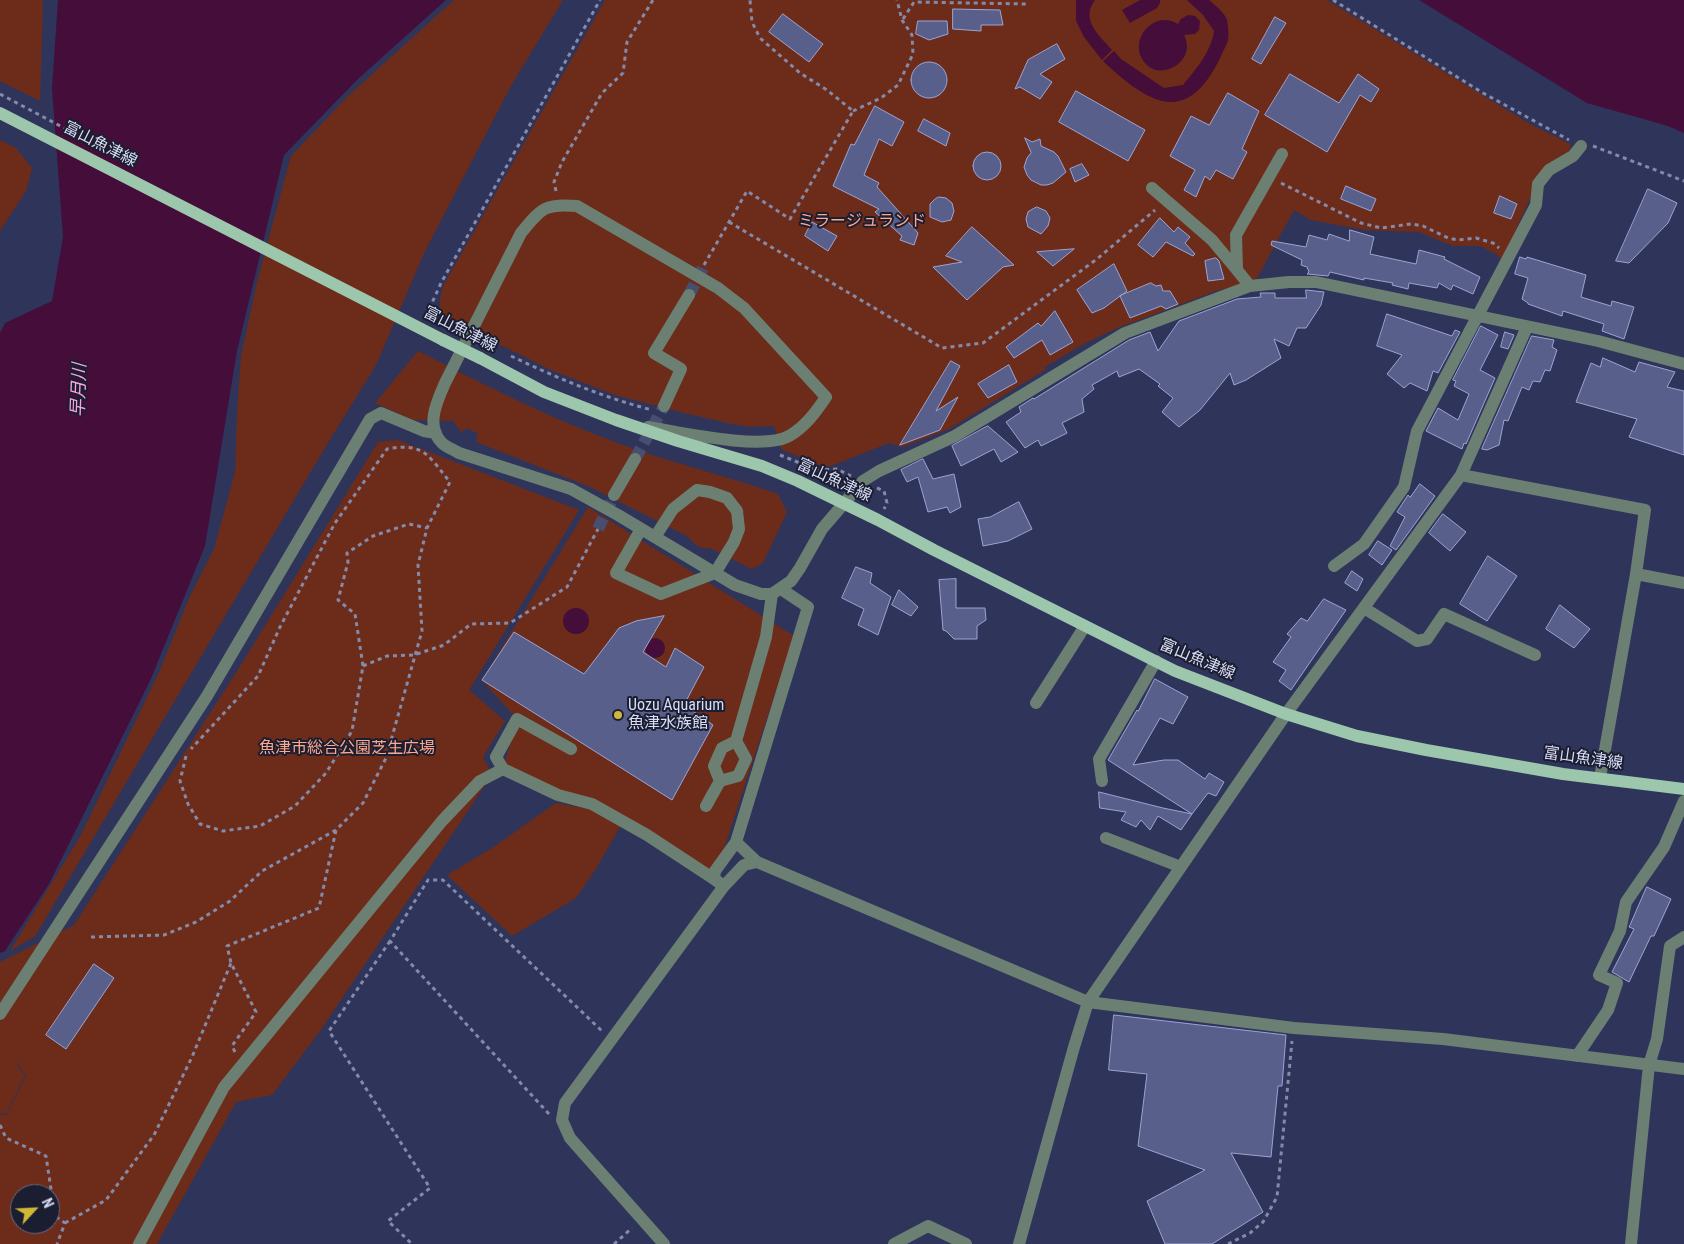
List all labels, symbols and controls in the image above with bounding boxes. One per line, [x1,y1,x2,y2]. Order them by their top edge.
street label: 富山魚津線 [60,118,140,172]
park label: ミラージュランド [798,212,926,232]
street label: 富山魚津線 [420,303,500,357]
water label: 早月川 [68,363,92,417]
street label: 富山魚津線 [794,455,874,507]
street label: 富山魚津線 [1156,636,1238,684]
place label: Uozu Aquarium 魚津水族館 [628,696,724,734]
marker: Uozu Aquarium 魚津水族館 [612,709,624,721]
park label: 魚津市総合公園芝生広場 [259,739,435,759]
street label: 富山魚津線 [1542,744,1624,774]
north arrow [10,1184,60,1234]
text: N [39,1196,57,1210]

